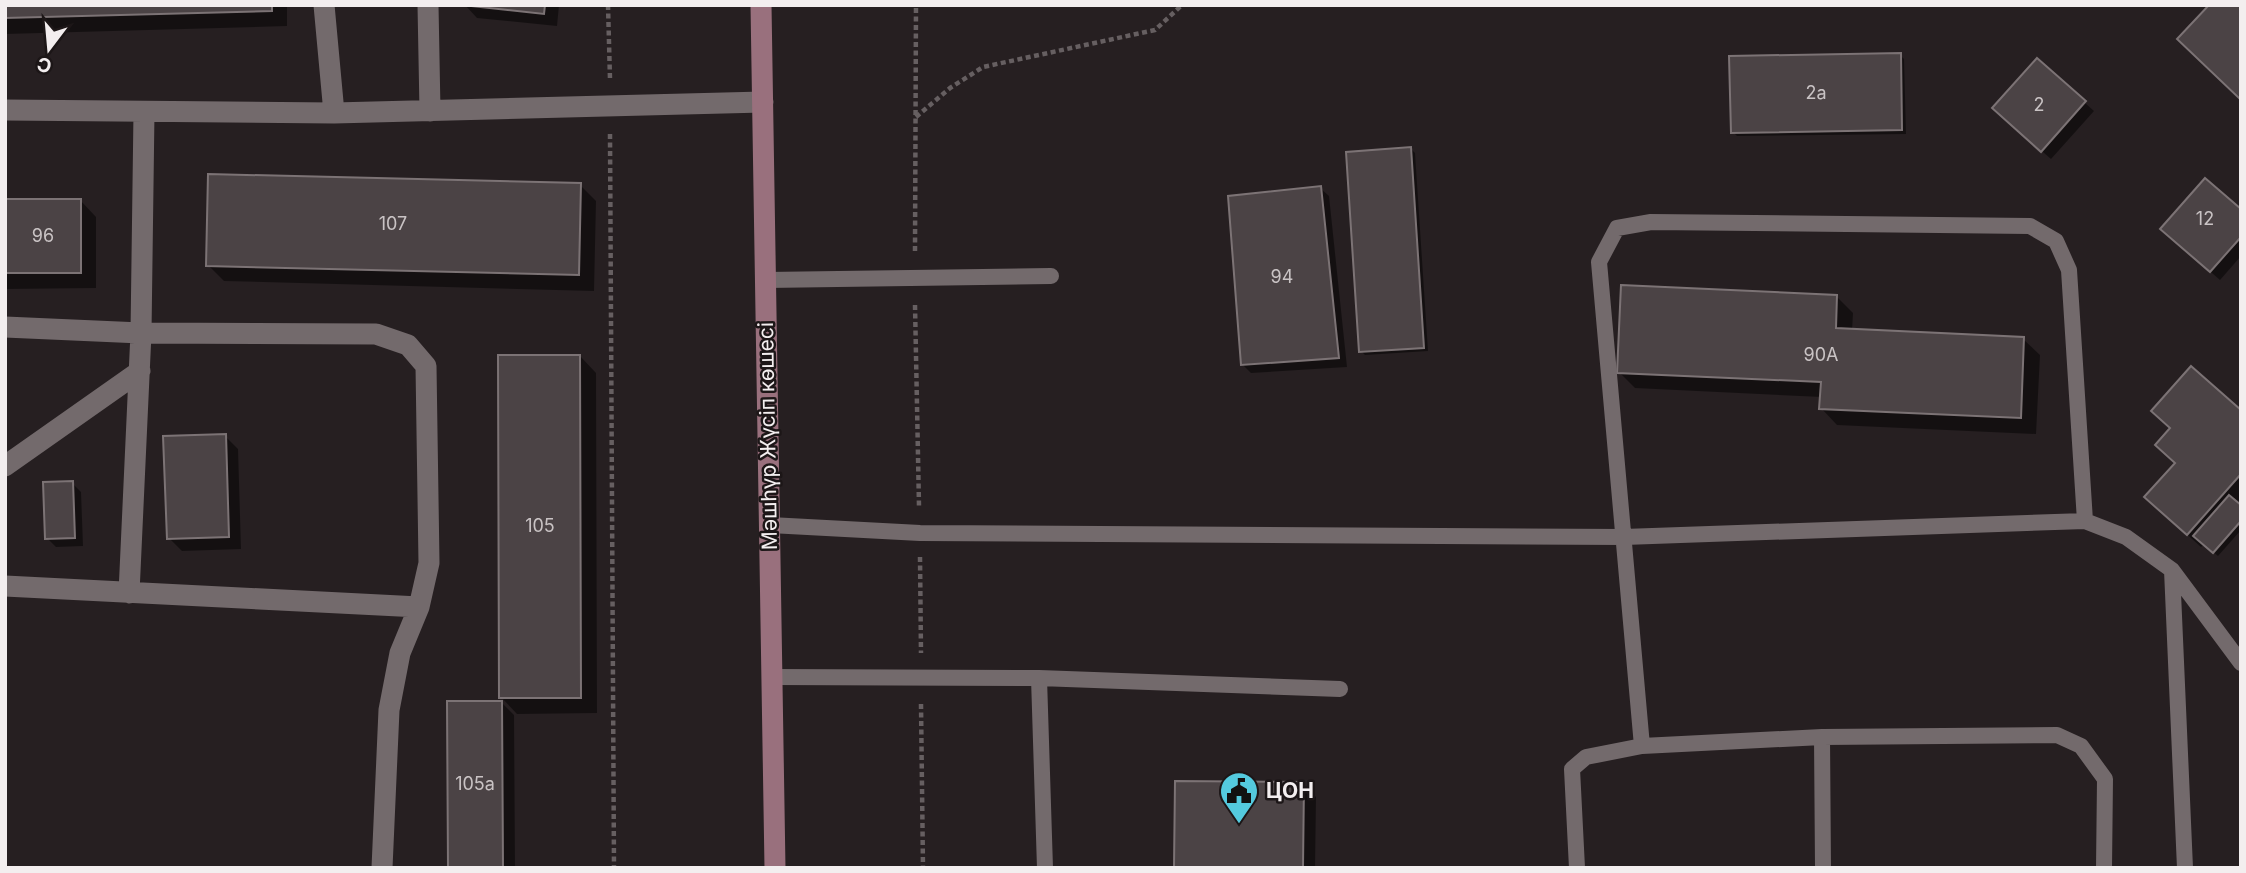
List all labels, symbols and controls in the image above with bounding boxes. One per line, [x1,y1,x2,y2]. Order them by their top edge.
north arrow [14,14,84,84]
text: С [35,52,54,78]
house number: 2а [1805,82,1827,103]
house number: 2 [2034,94,2044,115]
house number: 12 [2196,208,2214,229]
house number: 107 [379,213,407,234]
house number: 96 [32,225,54,246]
house number: 94 [1271,266,1293,287]
street label: Мәшһүр Жүсіп көшесі [753,322,782,550]
house number: 90А [1804,344,1838,365]
house number: 105 [525,515,555,536]
public building icon: ЦОН [1218,770,1260,825]
house number: 105а [455,773,495,794]
place label: ЦОН [1266,778,1314,803]

